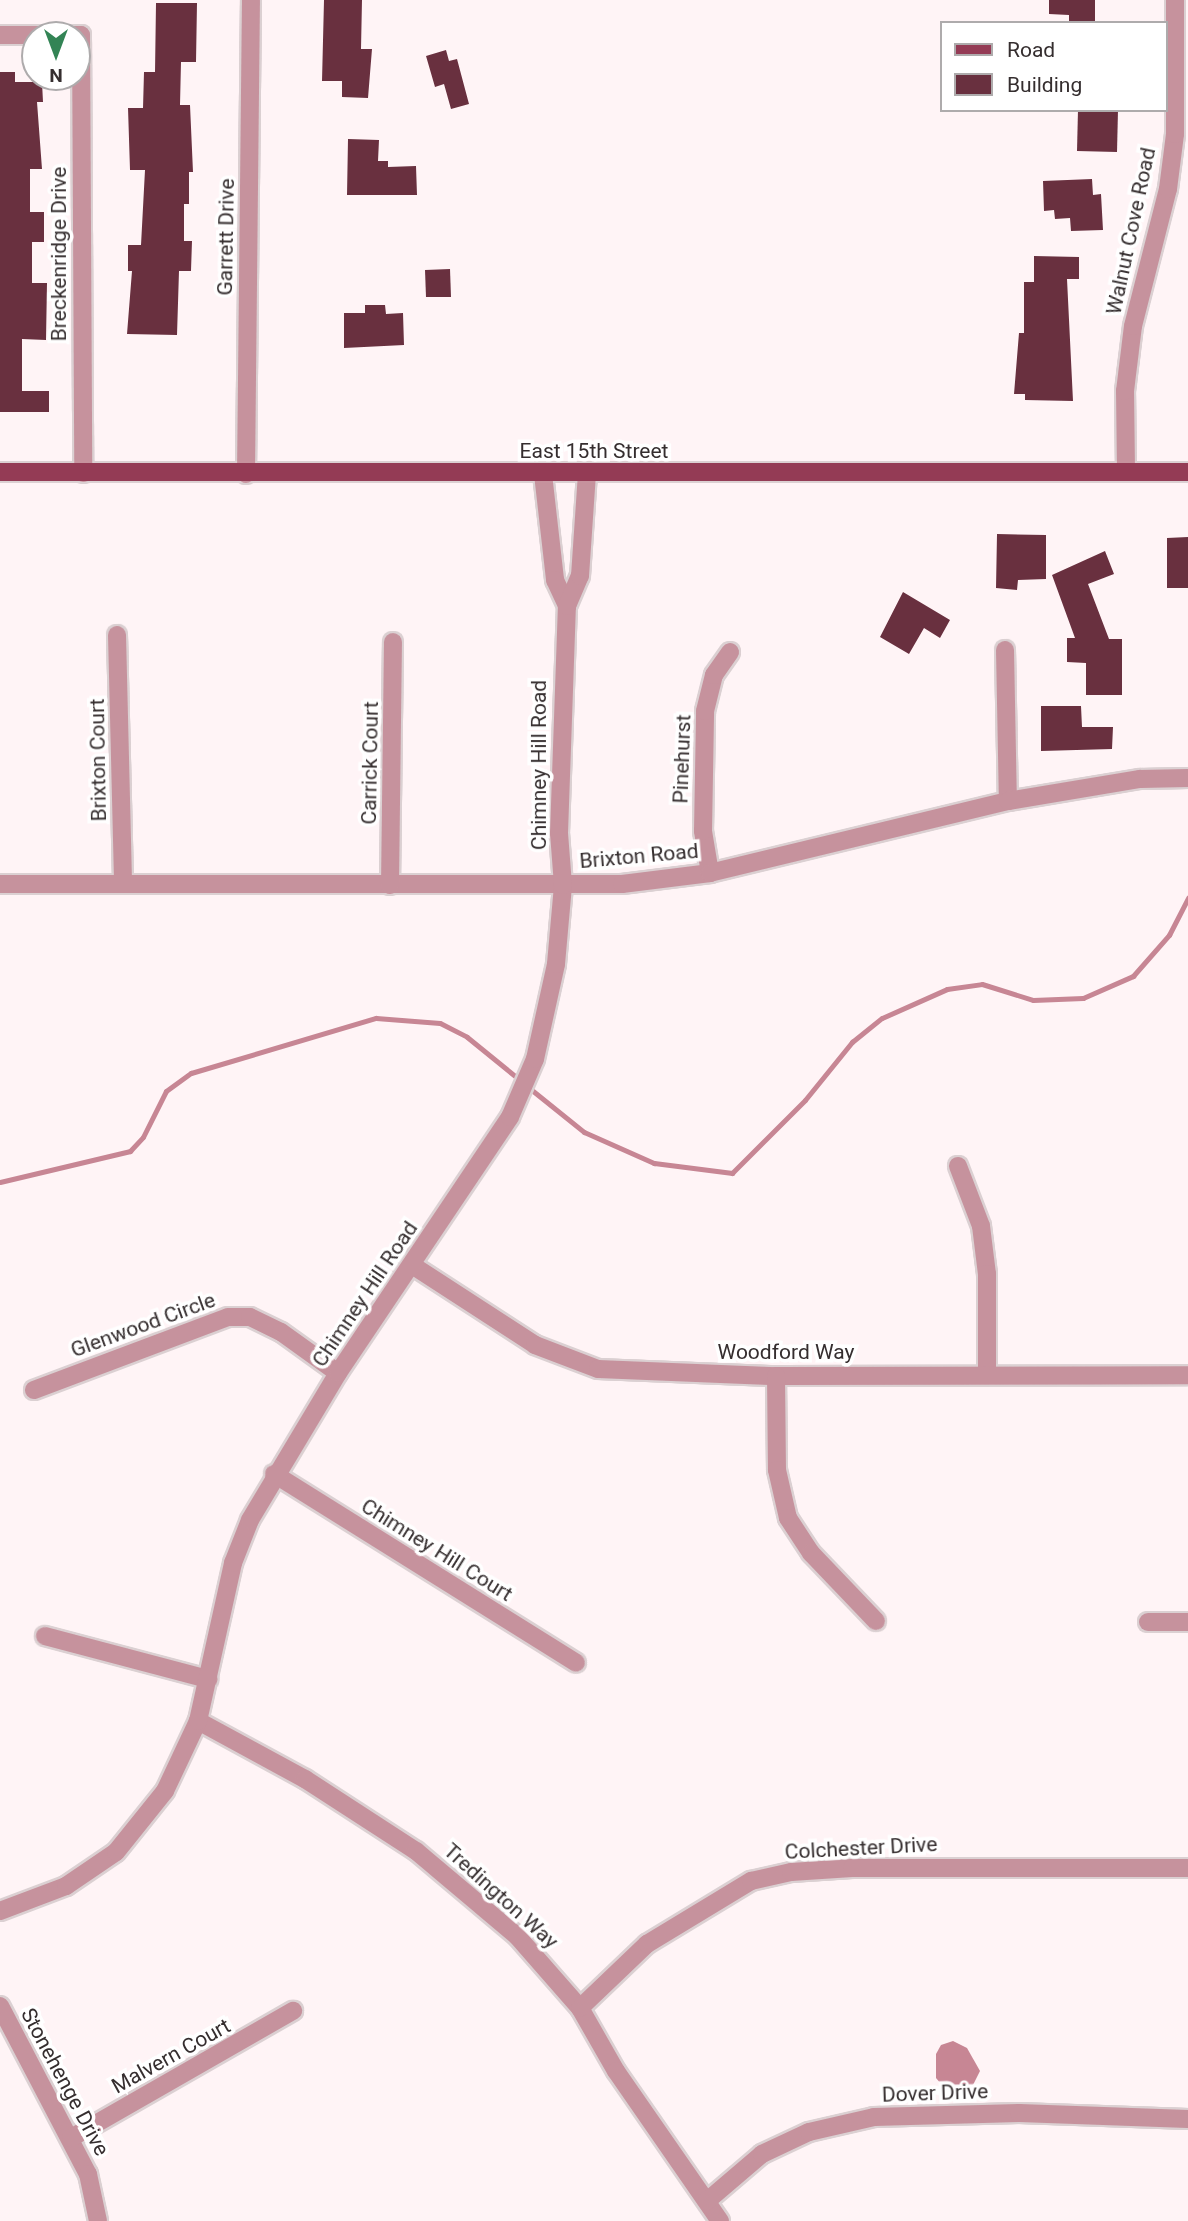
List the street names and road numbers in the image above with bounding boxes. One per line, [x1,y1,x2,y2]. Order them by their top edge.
street label: Walnut Cove Road [1101,145,1161,317]
street label: Breckenridge Drive [46,167,72,341]
street label: Garrett Drive [212,178,240,296]
street label: East 15th Street [520,438,668,464]
street label: Chimney Hill Road [526,680,552,850]
street label: Brixton Court [84,698,112,822]
street label: Carrick Court [356,701,384,825]
street label: Pinehurst [668,714,696,804]
street label: Brixton Road [578,838,700,874]
street label: Chimney Hill Road [307,1216,423,1372]
street label: Glenwood Circle [67,1287,219,1363]
street label: Woodford Way [718,1339,854,1365]
street label: Chimney Hill Court [357,1493,517,1607]
street label: Colchester Drive [784,1831,938,1865]
street label: Tredington Way [439,1838,563,1954]
street label: Stonehenge Drive [16,2004,114,2160]
street label: Malvern Court [107,2013,235,2099]
street label: Dover Drive [881,2079,989,2107]

